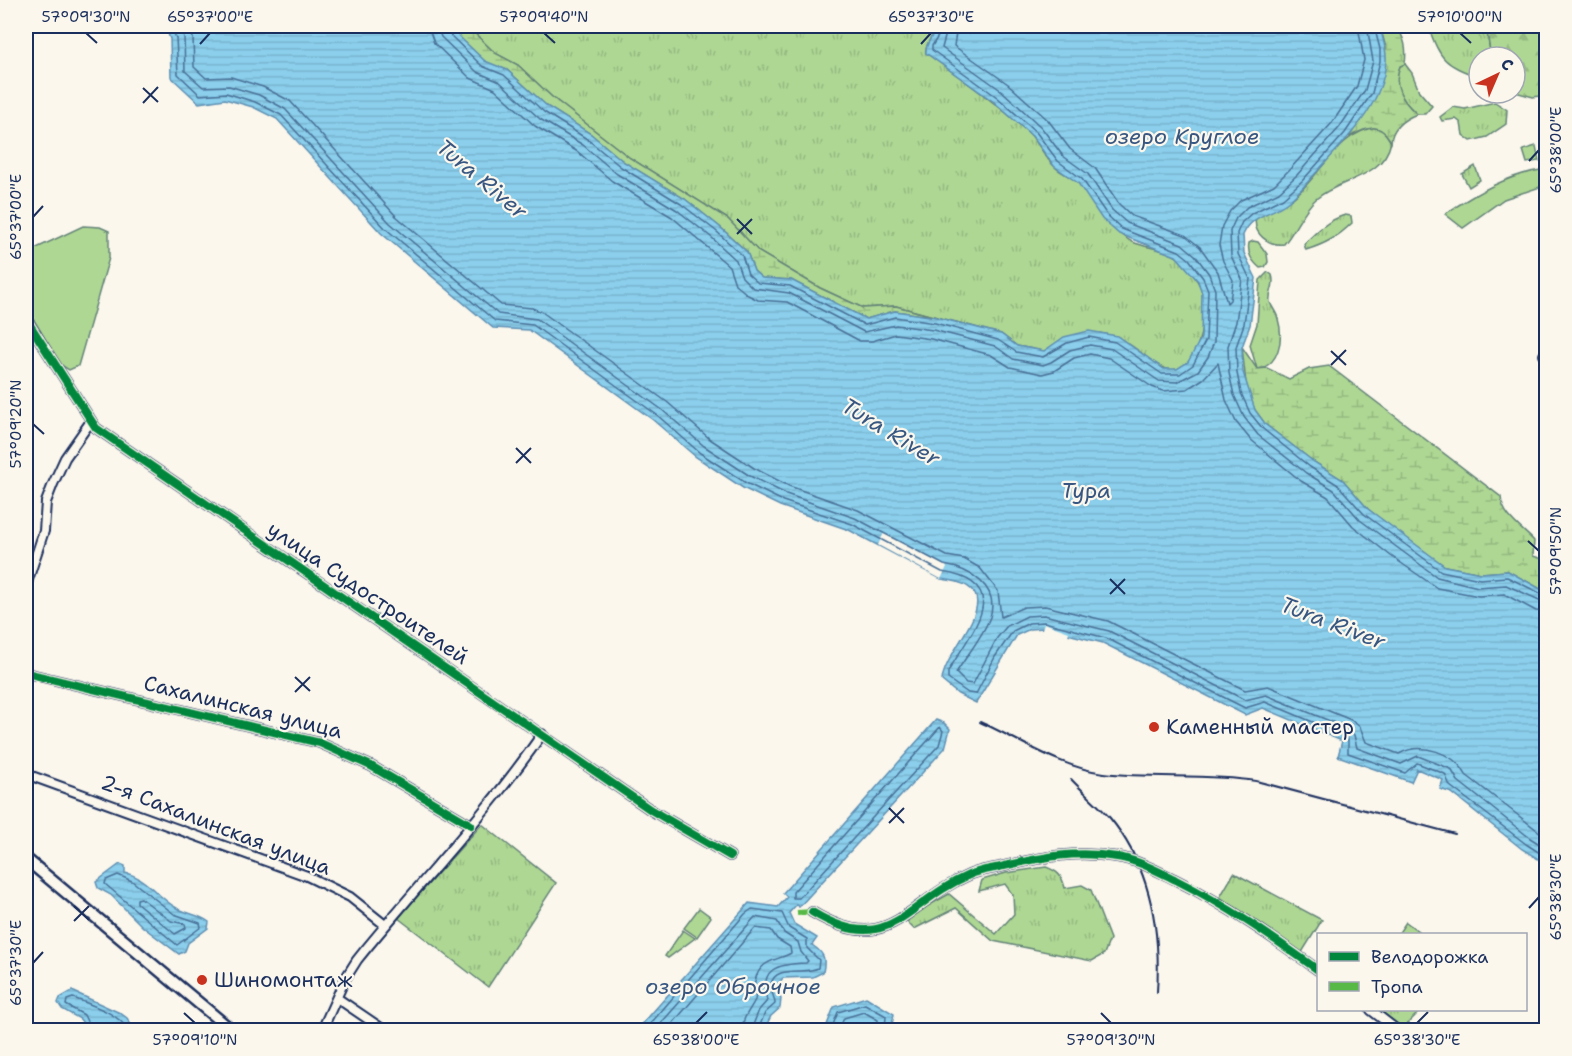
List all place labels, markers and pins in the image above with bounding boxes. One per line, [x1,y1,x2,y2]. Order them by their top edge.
place label: Каменный мастер [1166,713,1354,741]
marker: Каменный мастер [1147,720,1161,734]
place label: Шиномонтаж [214,966,353,994]
marker: Шиномонтаж [195,973,209,987]

